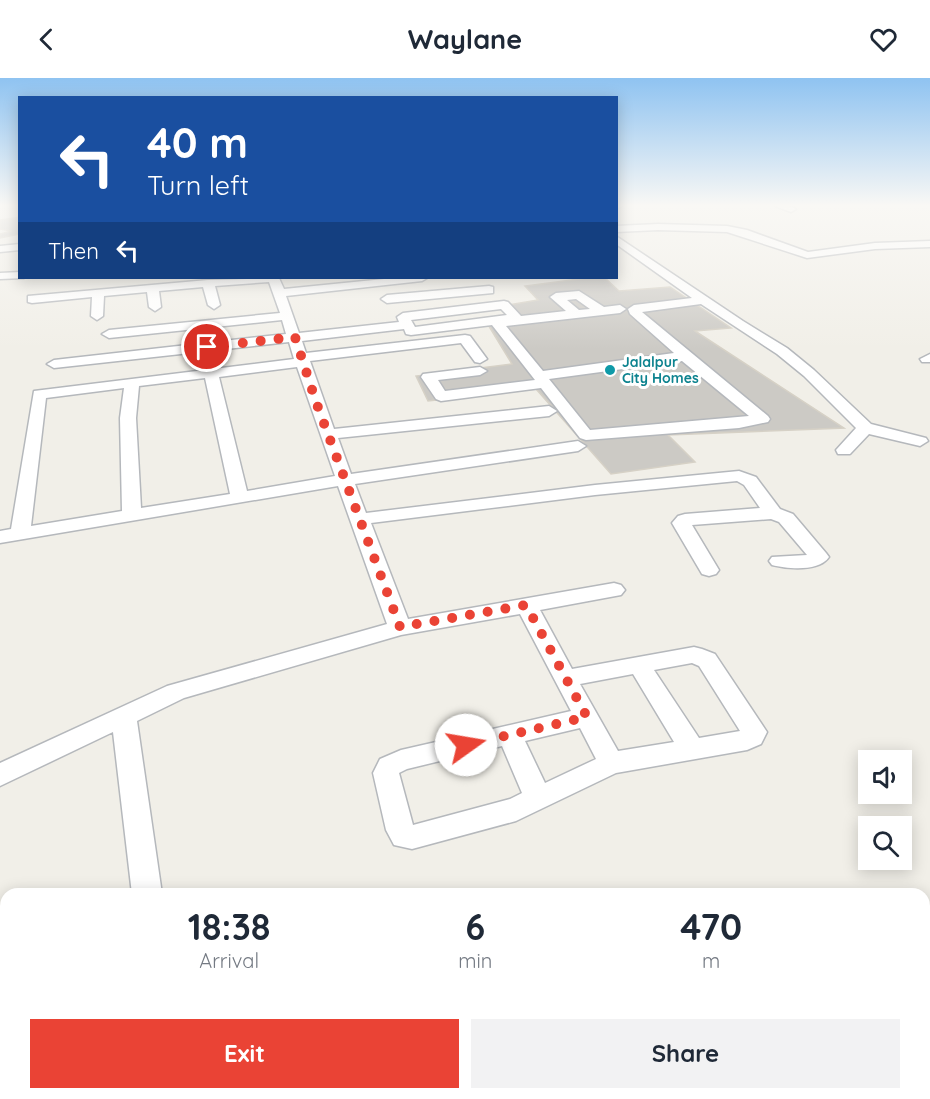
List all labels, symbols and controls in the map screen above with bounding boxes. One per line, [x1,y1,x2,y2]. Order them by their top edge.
text: Waylane [408,22,522,56]
icon: back [30,23,63,56]
icon: heart [867,23,900,56]
text: 40 m [147,116,248,169]
icon: left [48,120,126,198]
text: Turn left [147,168,249,202]
icon: left [111,234,144,267]
text: Then [48,237,99,265]
pin [181,321,232,372]
icon: arrive [190,330,223,363]
place label: Jalalpur City Homes [622,353,699,387]
marker: Jalalpur City Homes [603,363,617,377]
position arrow [434,713,498,777]
map controls [858,750,912,870]
button: sound [858,750,912,804]
button: search [858,816,912,870]
text: 18:38 [188,904,270,949]
text: 6 [465,904,485,949]
text: 470 [680,904,742,949]
text: Arrival [199,948,259,973]
text: min [458,948,492,973]
text: m [702,948,720,973]
button: Exit [30,1019,459,1088]
button: Share [471,1019,900,1088]

